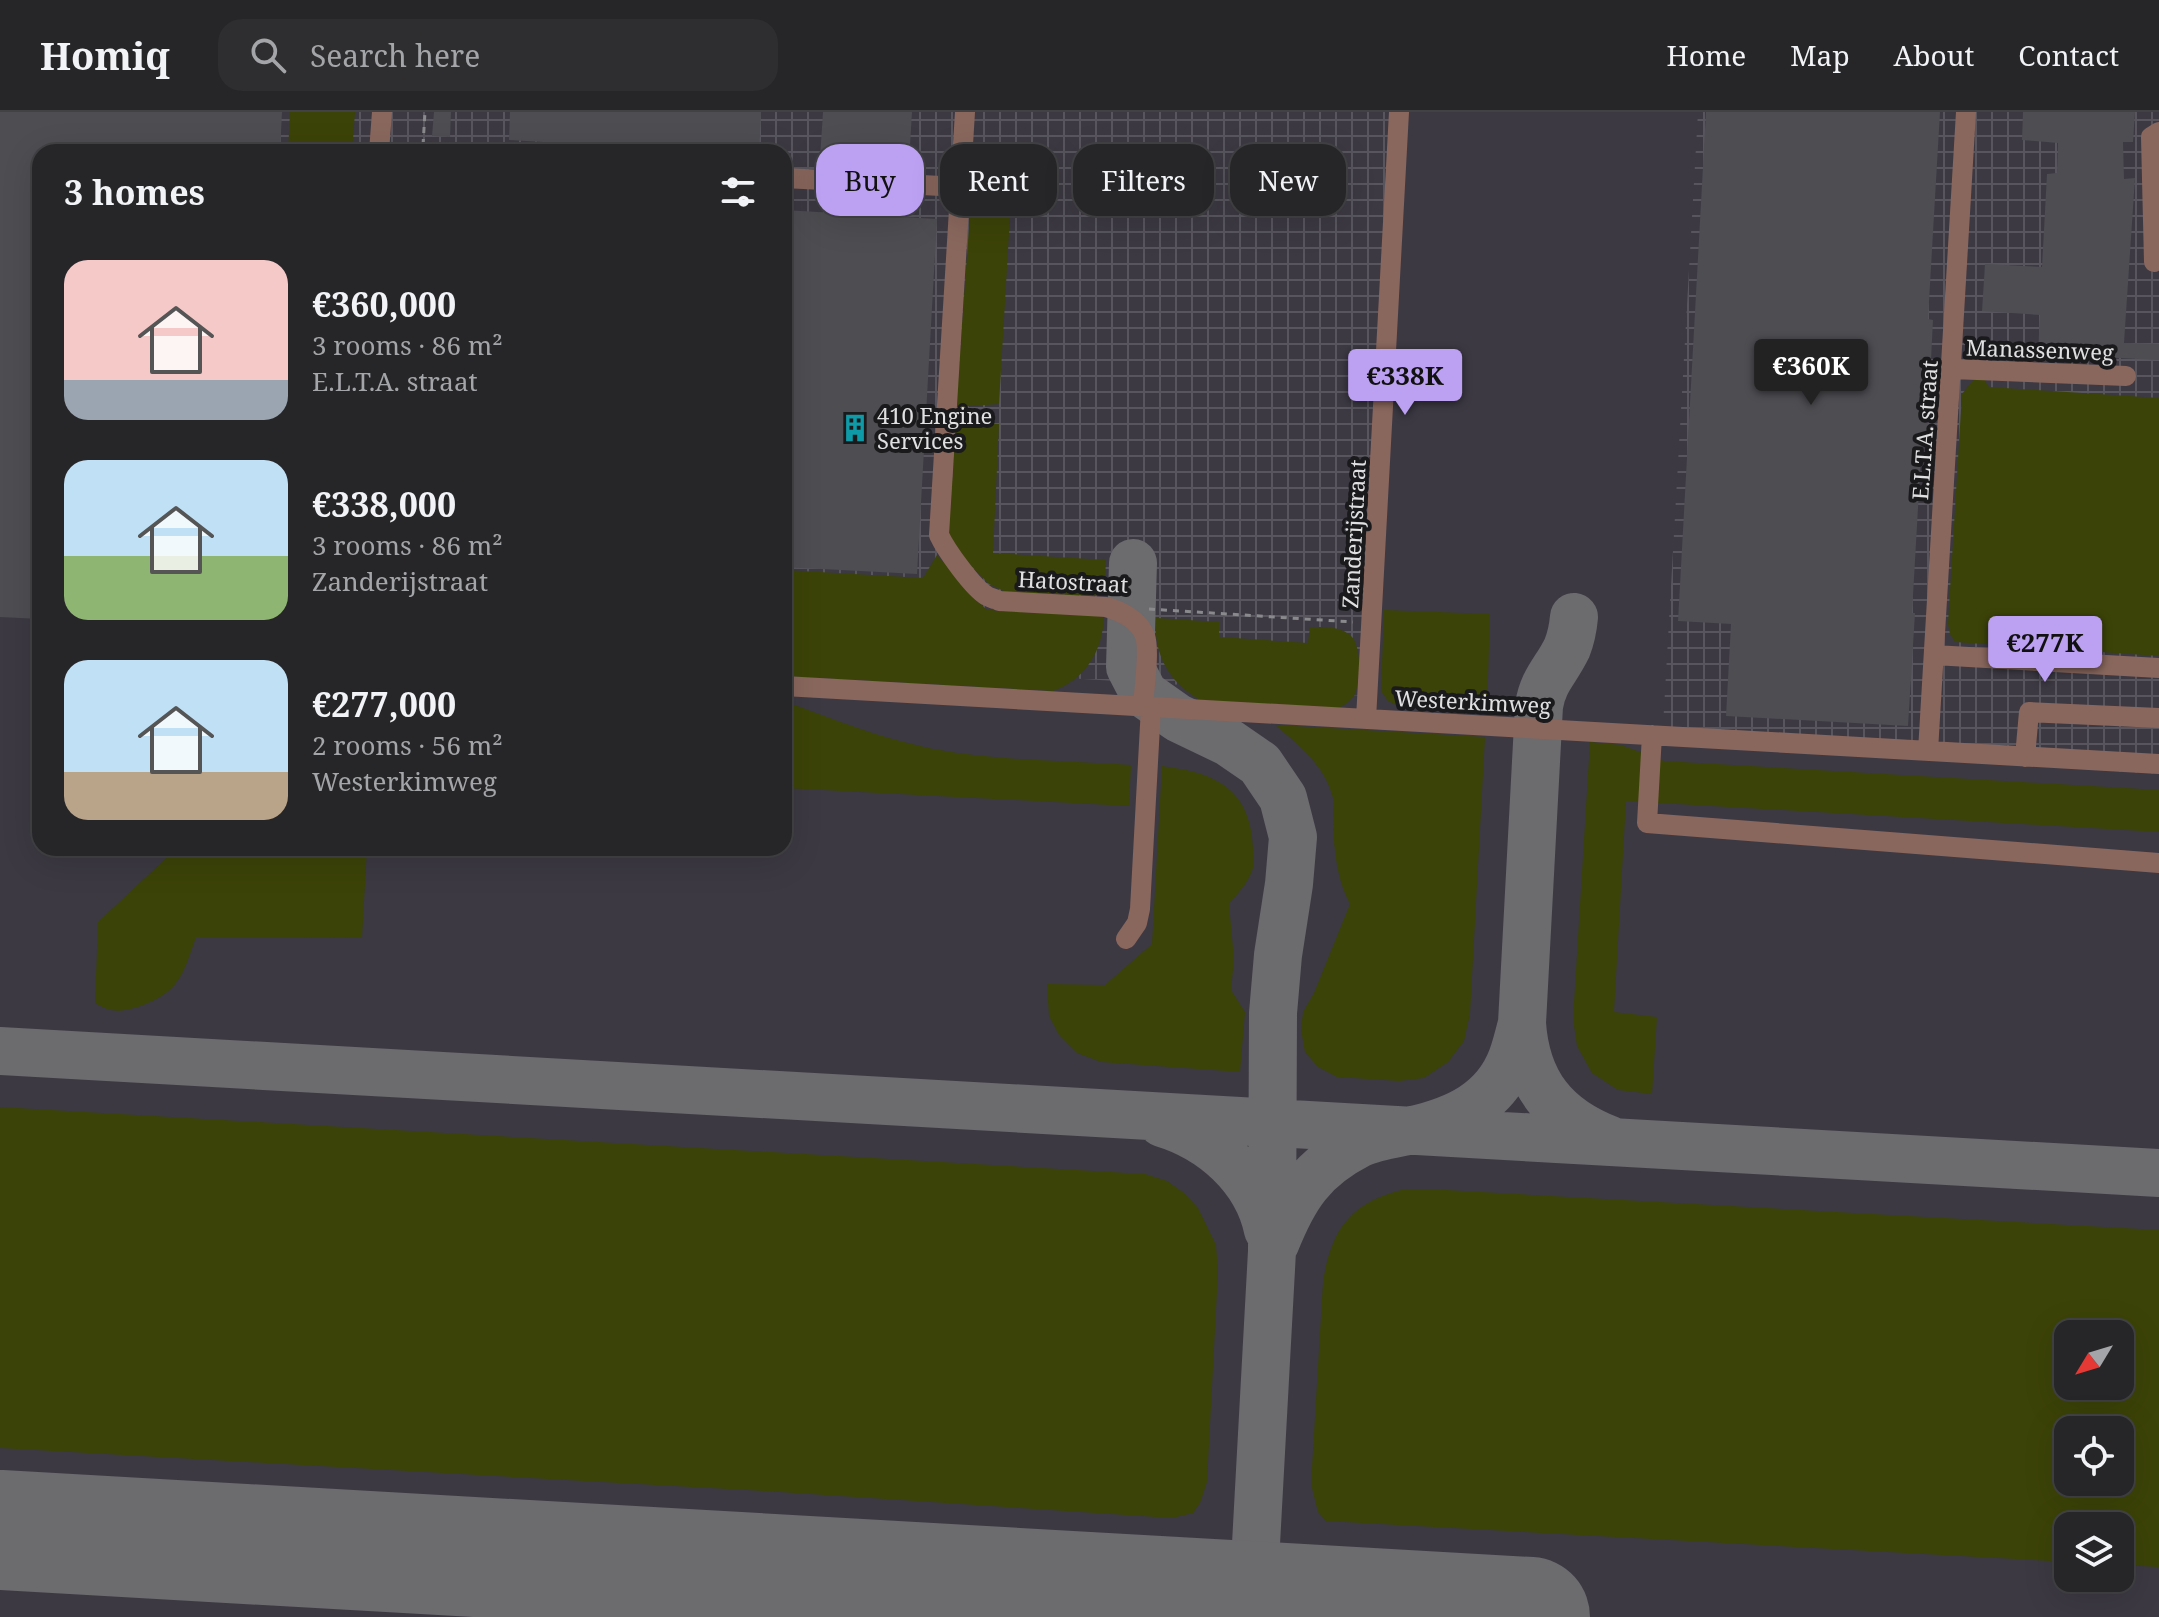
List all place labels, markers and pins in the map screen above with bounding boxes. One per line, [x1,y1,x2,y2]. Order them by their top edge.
pin: €360K [1755,339,1867,407]
pin: €338K [1349,349,1461,417]
place label: 410 Engine Services [877,400,992,455]
building icon: 410 Engine Services [840,413,870,443]
pin: €277K [1989,616,2101,684]

